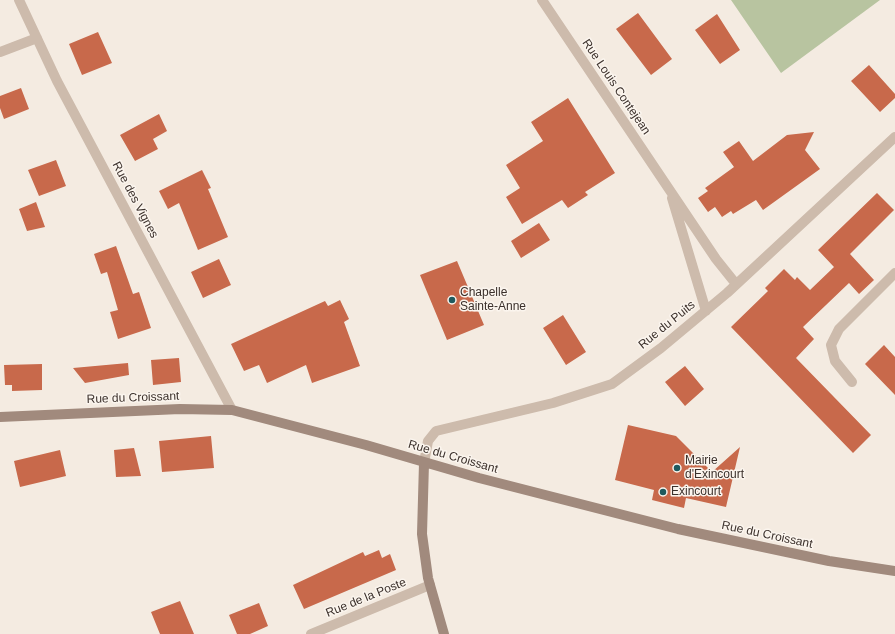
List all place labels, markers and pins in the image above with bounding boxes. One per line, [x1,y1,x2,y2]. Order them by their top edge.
place label: Chapelle Sainte-Anne [460,286,526,314]
marker: Chapelle Sainte-Anne [447,295,457,305]
place label: Mairie d'Exincourt [685,454,744,482]
marker: Mairie d'Exincourt [672,463,682,473]
place label: Exincourt [671,485,721,499]
marker: Exincourt [658,487,668,497]

